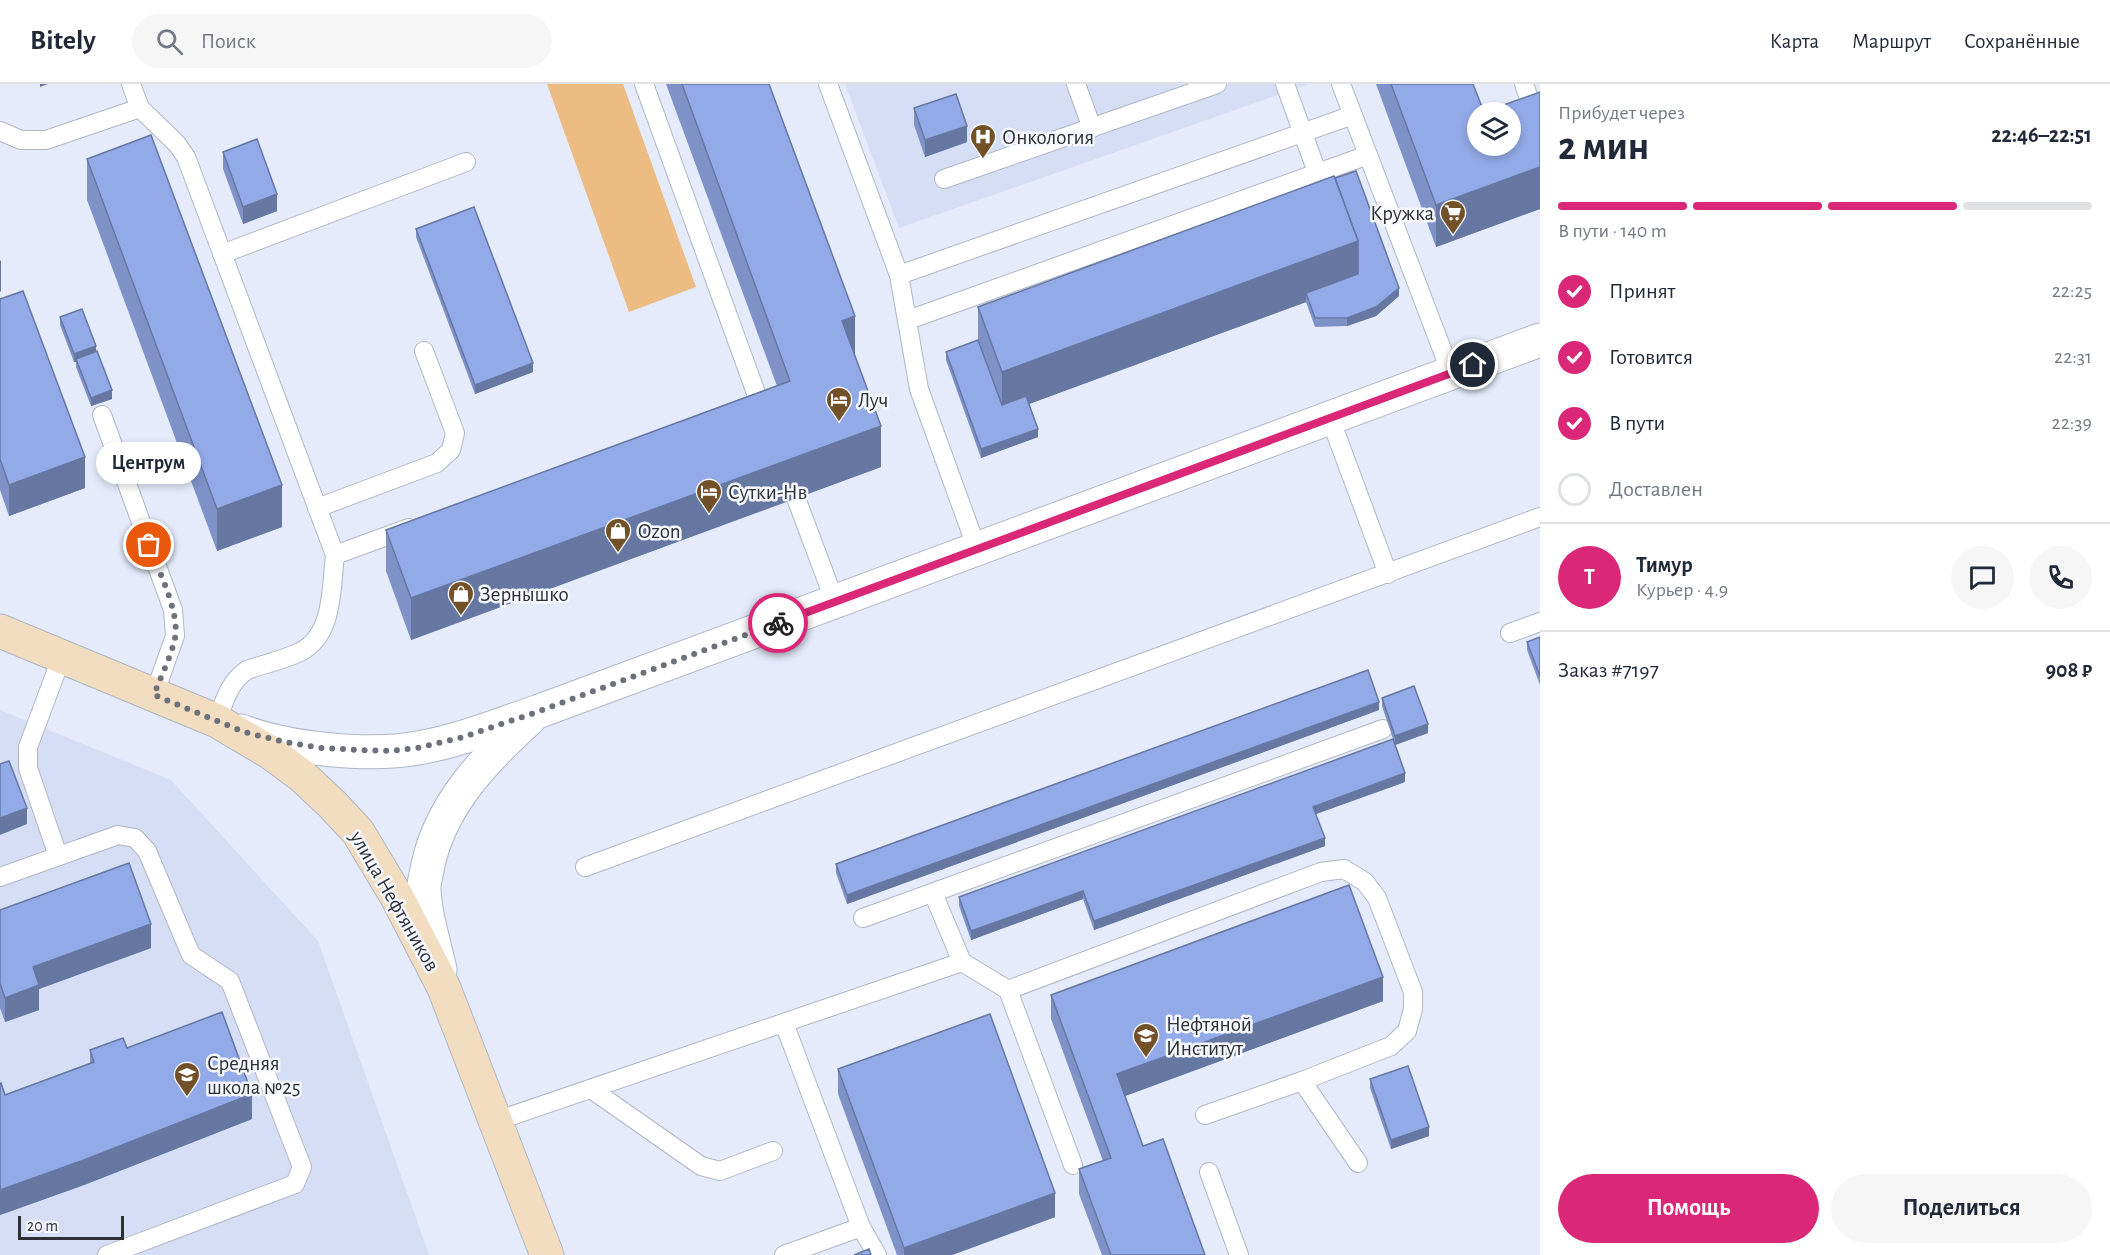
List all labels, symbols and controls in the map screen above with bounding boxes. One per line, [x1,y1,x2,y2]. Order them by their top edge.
search box [132,14,552,68]
icon: search [153,25,186,58]
text: Bitely [30,27,96,55]
text: Поиск [201,30,256,52]
text: Карта [1770,31,1819,52]
text: Маршрут [1852,31,1931,52]
text: Сохранённые [1964,31,2080,52]
map controls [1467,102,1521,156]
button: layers [1467,102,1521,156]
text: Прибудет через [1558,103,1685,123]
hospital icon: Онкология [968,122,998,160]
text: 22:46–22:51 [1991,124,2092,146]
place label: Онкология [1002,127,1094,148]
text: 2 мин [1558,128,1649,167]
supermarket icon: Кружка [1438,198,1468,236]
place label: Кружка [1370,203,1434,224]
text: В пути · 140 m [1558,221,1667,241]
icon: check [1558,275,1591,308]
text: Принят [1609,280,1675,302]
text: 22:25 [2052,281,2092,301]
pin [1447,339,1498,390]
icon: check [1558,341,1591,374]
text: Готовится [1609,346,1693,368]
text: 22:31 [2054,347,2092,367]
icon: home [1456,348,1489,381]
hotel icon: Луч [824,385,854,423]
place label: Луч [858,390,889,411]
icon: check [1558,407,1591,440]
text: В пути [1609,412,1665,434]
text: 22:39 [2052,413,2092,433]
callout: Центрум [96,443,201,485]
text: Центрум [112,453,185,473]
hotel icon: Сутки-Нв [694,477,724,515]
text: Доставлен [1609,478,1703,500]
place label: Сутки-Нв [728,482,807,503]
shop icon: Ozon [603,516,633,554]
pin [123,519,174,570]
place label: Ozon [638,521,681,542]
icon: bag [132,528,165,561]
button: chat [1951,546,2014,609]
button: phone [2029,546,2092,609]
text: Тимур [1636,554,1693,576]
text: Т [1584,566,1595,588]
shop icon: Зернышко [446,579,476,617]
text: Курьер · 4.9 [1636,580,1728,600]
place label: Зернышко [480,584,569,605]
courier [748,593,808,653]
icon: bike [762,607,795,640]
text: Заказ #7197 [1558,659,1659,681]
text: 908 ₽ [2045,659,2092,681]
street label: улица Нефтяников [345,827,443,975]
place label: Нефтяной Институт [1166,1014,1252,1059]
school or university icon: Нефтяной Институт [1131,1021,1161,1059]
place label: Средняя школа №25 [207,1053,301,1098]
school or university icon: Средняя школа №25 [172,1060,202,1098]
button: Помощь [1558,1174,1819,1243]
button: Поделиться [1831,1174,2092,1243]
scale bar [18,1213,124,1240]
text: 20 m [27,1218,58,1234]

